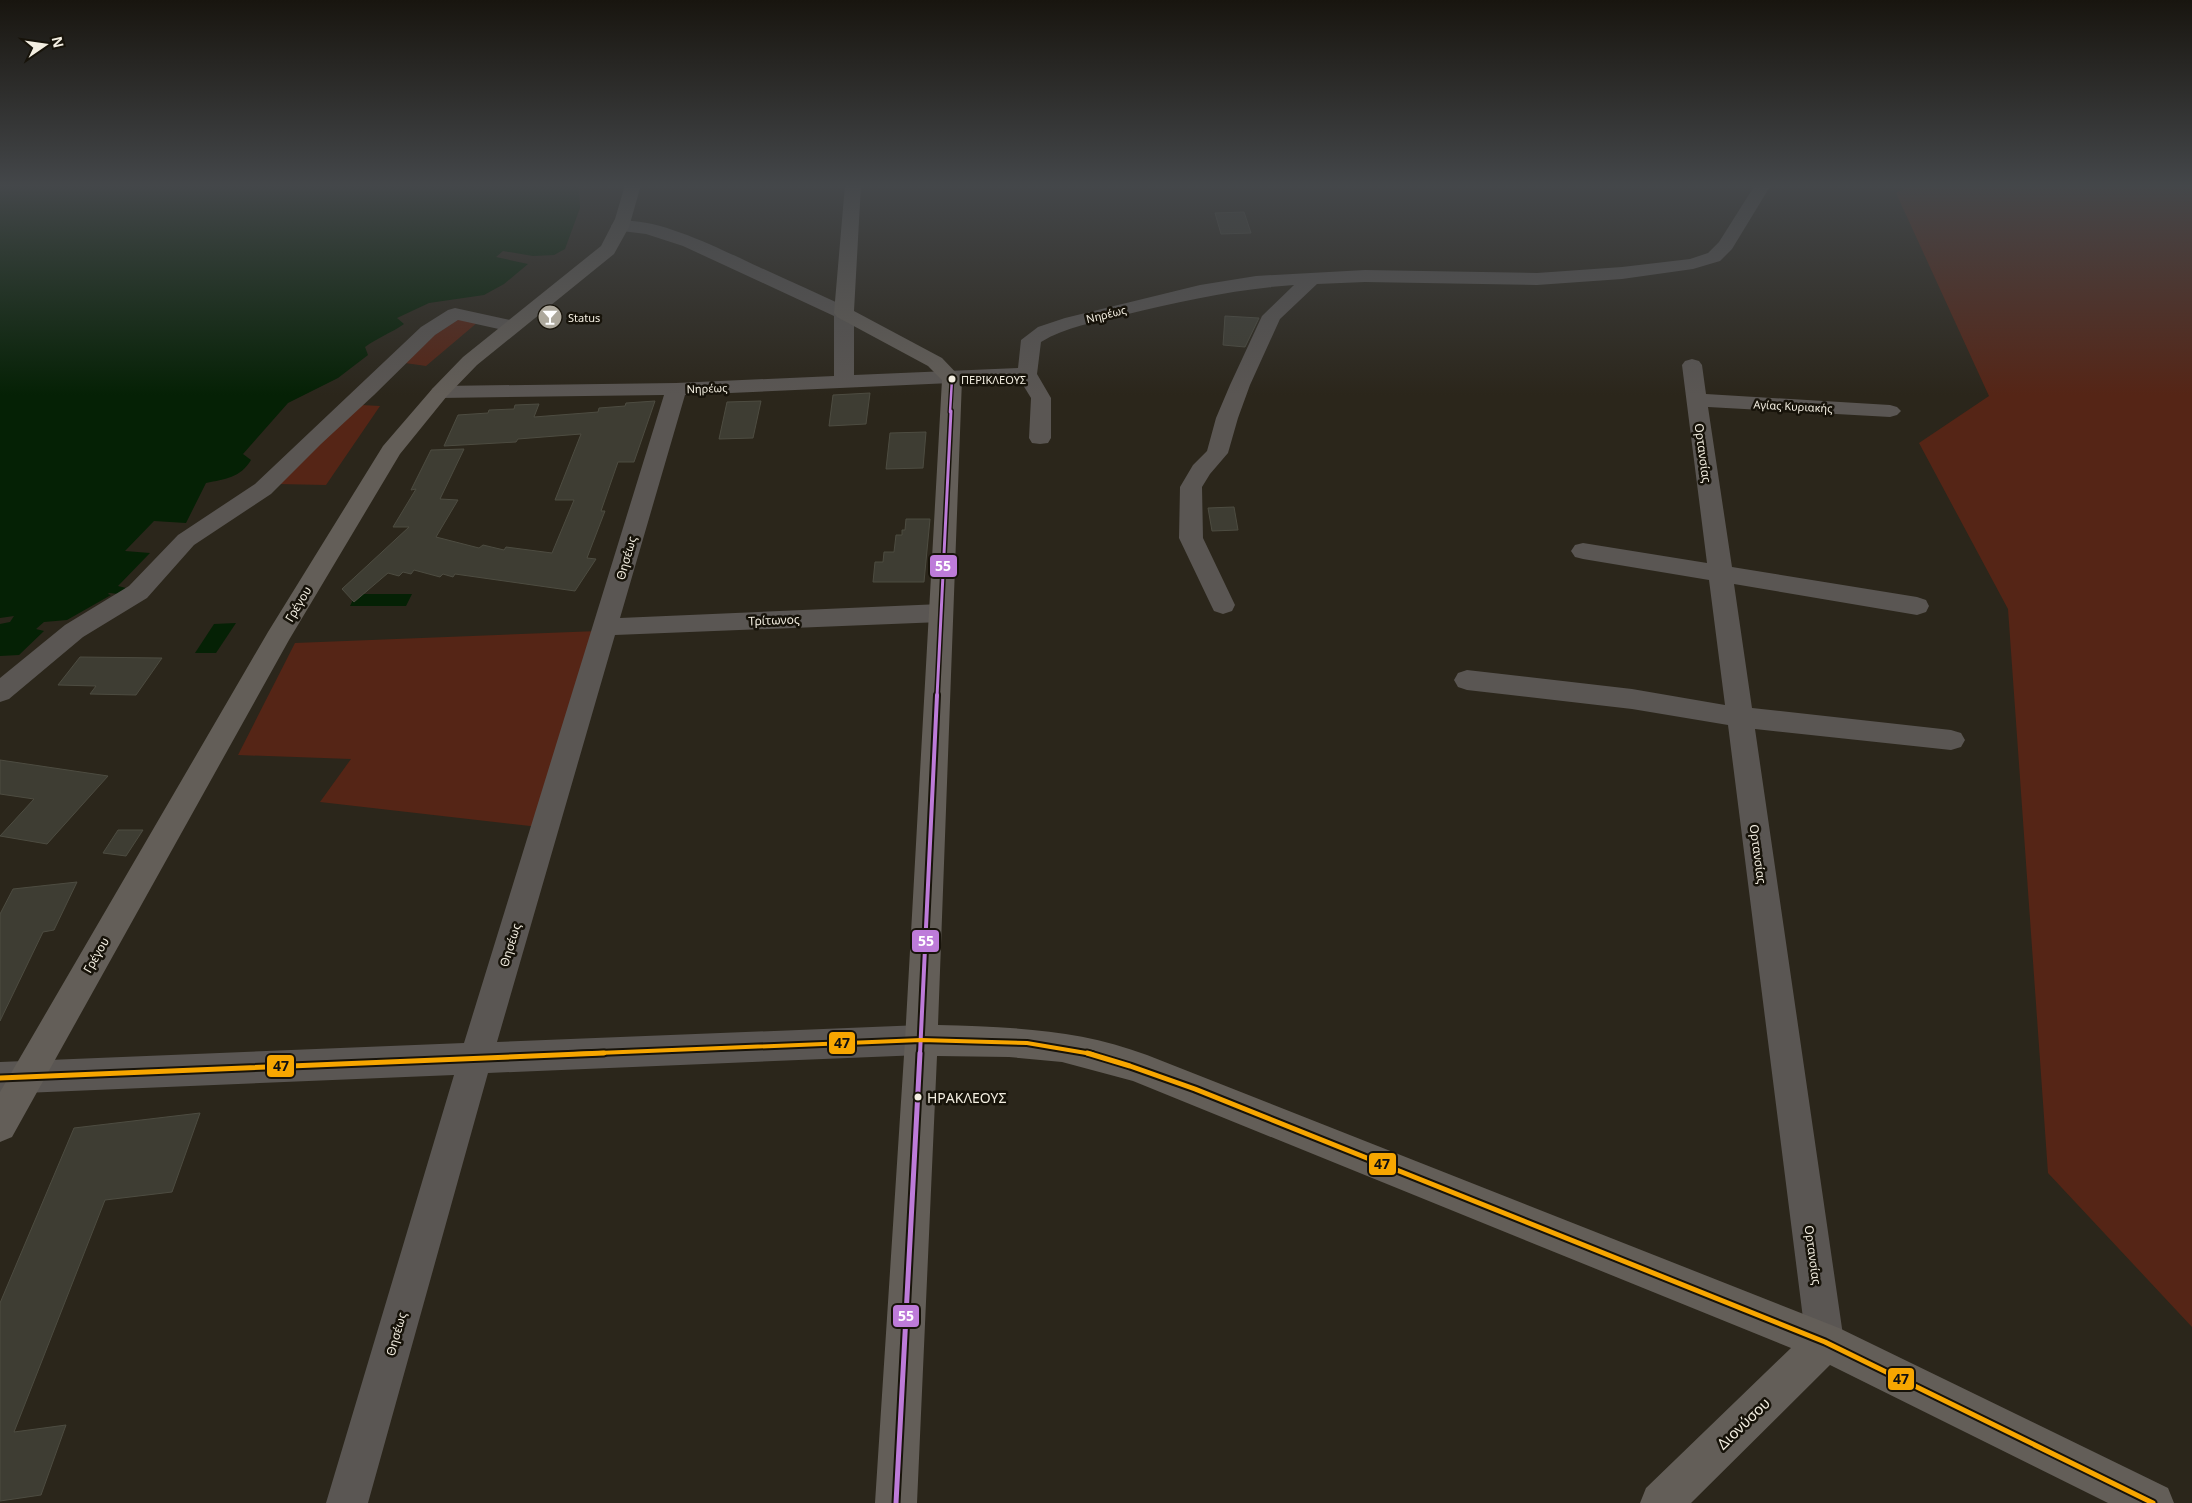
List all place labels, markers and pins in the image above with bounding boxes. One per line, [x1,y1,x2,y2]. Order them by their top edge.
bar icon: Status [537,304,563,330]
place label: Status [568,310,600,325]
place label: ΠΕΡΙΚΛΕΟΥΣ [961,372,1026,387]
marker: ΠΕΡΙΚΛΕΟΥΣ [947,374,957,384]
place label: ΗΡΑΚΛΕΟΥΣ [927,1088,1007,1107]
marker: ΗΡΑΚΛΕΟΥΣ [913,1092,923,1102]

